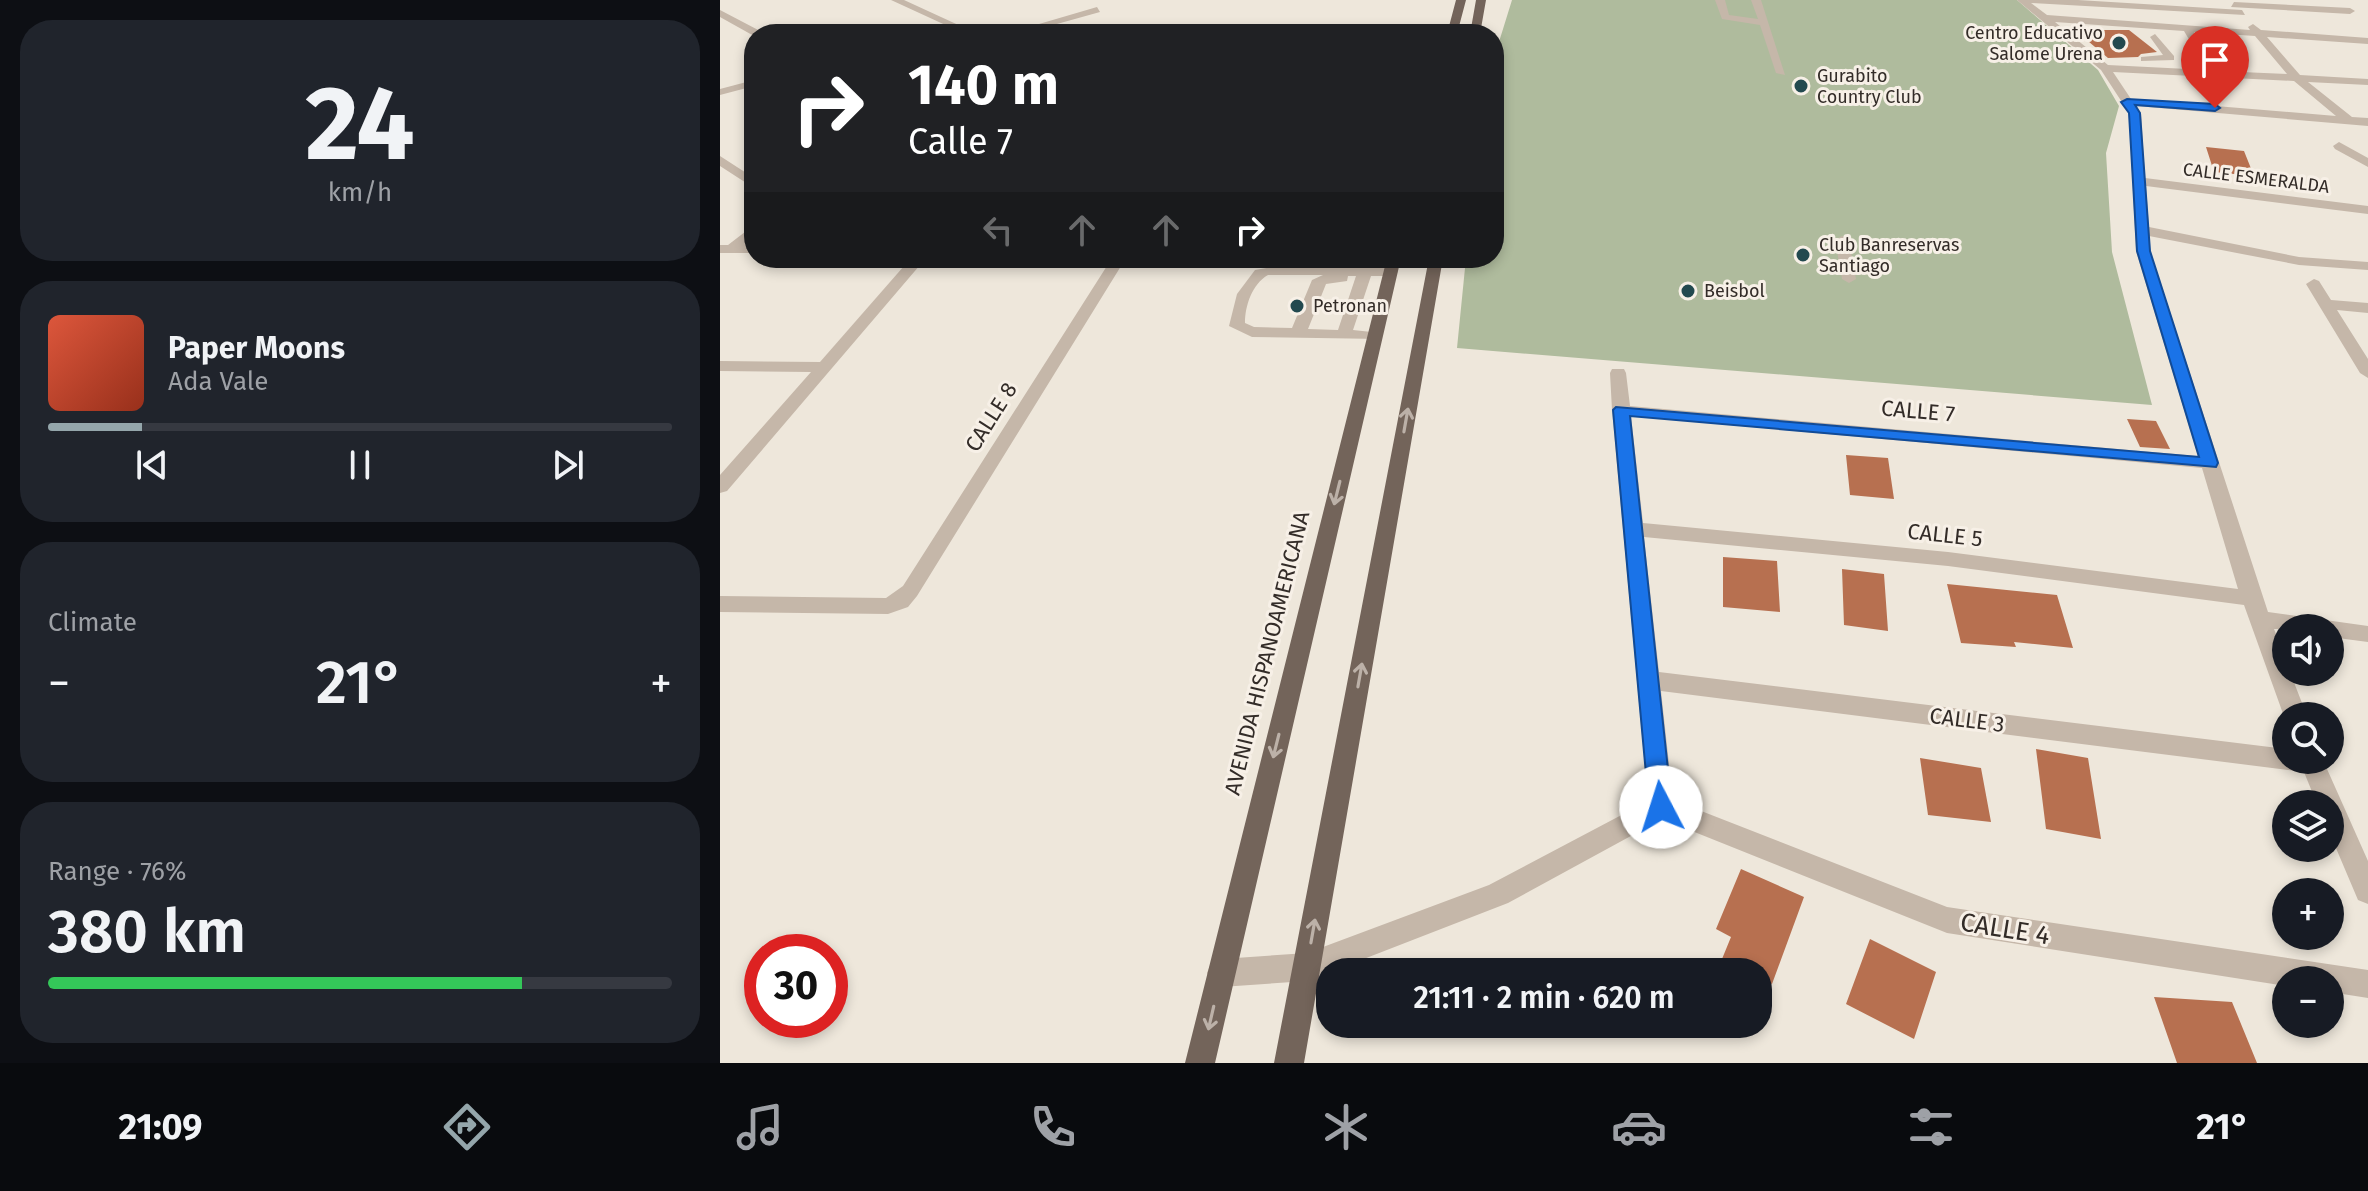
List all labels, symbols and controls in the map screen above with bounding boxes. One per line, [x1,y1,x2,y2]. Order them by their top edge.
place label: Centro Educativo Salome Urena [1965,22,2103,65]
pin [2181,26,2249,108]
marker: Centro Educativo Salome Urena [2110,34,2128,52]
icon: arrive [2193,38,2237,82]
text: 140 m [908,52,1059,119]
icon: right [776,56,880,160]
text: 24 [305,62,415,187]
place label: Gurabito Country Club [1817,65,1922,108]
marker: Gurabito Country Club [1792,77,1810,95]
text: Calle 7 [908,120,1013,164]
street label: CALLE ESMERALDA [2182,158,2331,198]
text: km/h [328,177,392,208]
icon: left [976,208,1020,252]
icon: ahead [1060,208,1104,252]
icon: ahead [1144,208,1188,252]
icon: right [1228,208,1272,252]
place label: Club Banreservas Santiago [1819,234,1959,277]
marker: Club Banreservas Santiago [1794,246,1812,264]
place label: Beisbol [1704,280,1765,302]
marker: Beisbol [1679,282,1697,300]
place label: Petronan [1313,295,1387,317]
marker: Petronan [1288,297,1306,315]
text: Paper Moons [168,330,345,366]
text: Ada Vale [168,366,268,397]
street label: CALLE 8 [959,377,1023,457]
street label: CALLE 7 [1880,394,1956,428]
one-way arrow [1400,407,1415,433]
icon: previous [130,443,174,487]
icon: pause [338,443,382,487]
icon: next [546,443,590,487]
one-way arrow [1328,480,1343,506]
street label: AVENIDA HISPANOAMERICANA [1219,508,1315,798]
street label: CALLE 5 [1906,518,1984,552]
text: Climate [48,607,137,638]
map controls [2272,614,2344,1038]
button: sound [2272,614,2344,686]
text: 21° [316,647,404,719]
text: − [48,657,70,710]
text: + [650,657,672,710]
one-way arrow [1353,663,1368,689]
street label: CALLE 3 [1928,702,2006,738]
button: search [2272,702,2344,774]
one-way arrow [1267,733,1282,759]
position arrow [1619,765,1703,849]
button: layers [2272,790,2344,862]
text: Range · 76% [48,856,186,887]
button: + [2272,878,2344,950]
text: 380 km [48,896,246,968]
street label: CALLE 4 [1958,907,2052,951]
one-way arrow [1307,919,1322,944]
speed limit sign: 30 [744,934,848,1038]
button: − [2272,966,2344,1038]
text: 21:11 · 2 min · 620 m [1414,980,1674,1016]
one-way arrow [1202,1005,1217,1030]
icon: directions [439,1099,495,1155]
icon: music [732,1099,788,1155]
icon: phone [1025,1099,1081,1155]
icon: climate [1318,1099,1374,1155]
icon: car [1611,1099,1667,1155]
icon: filters [1903,1099,1959,1155]
text: 21:09 [118,1105,202,1149]
text: 21° [2196,1105,2250,1149]

